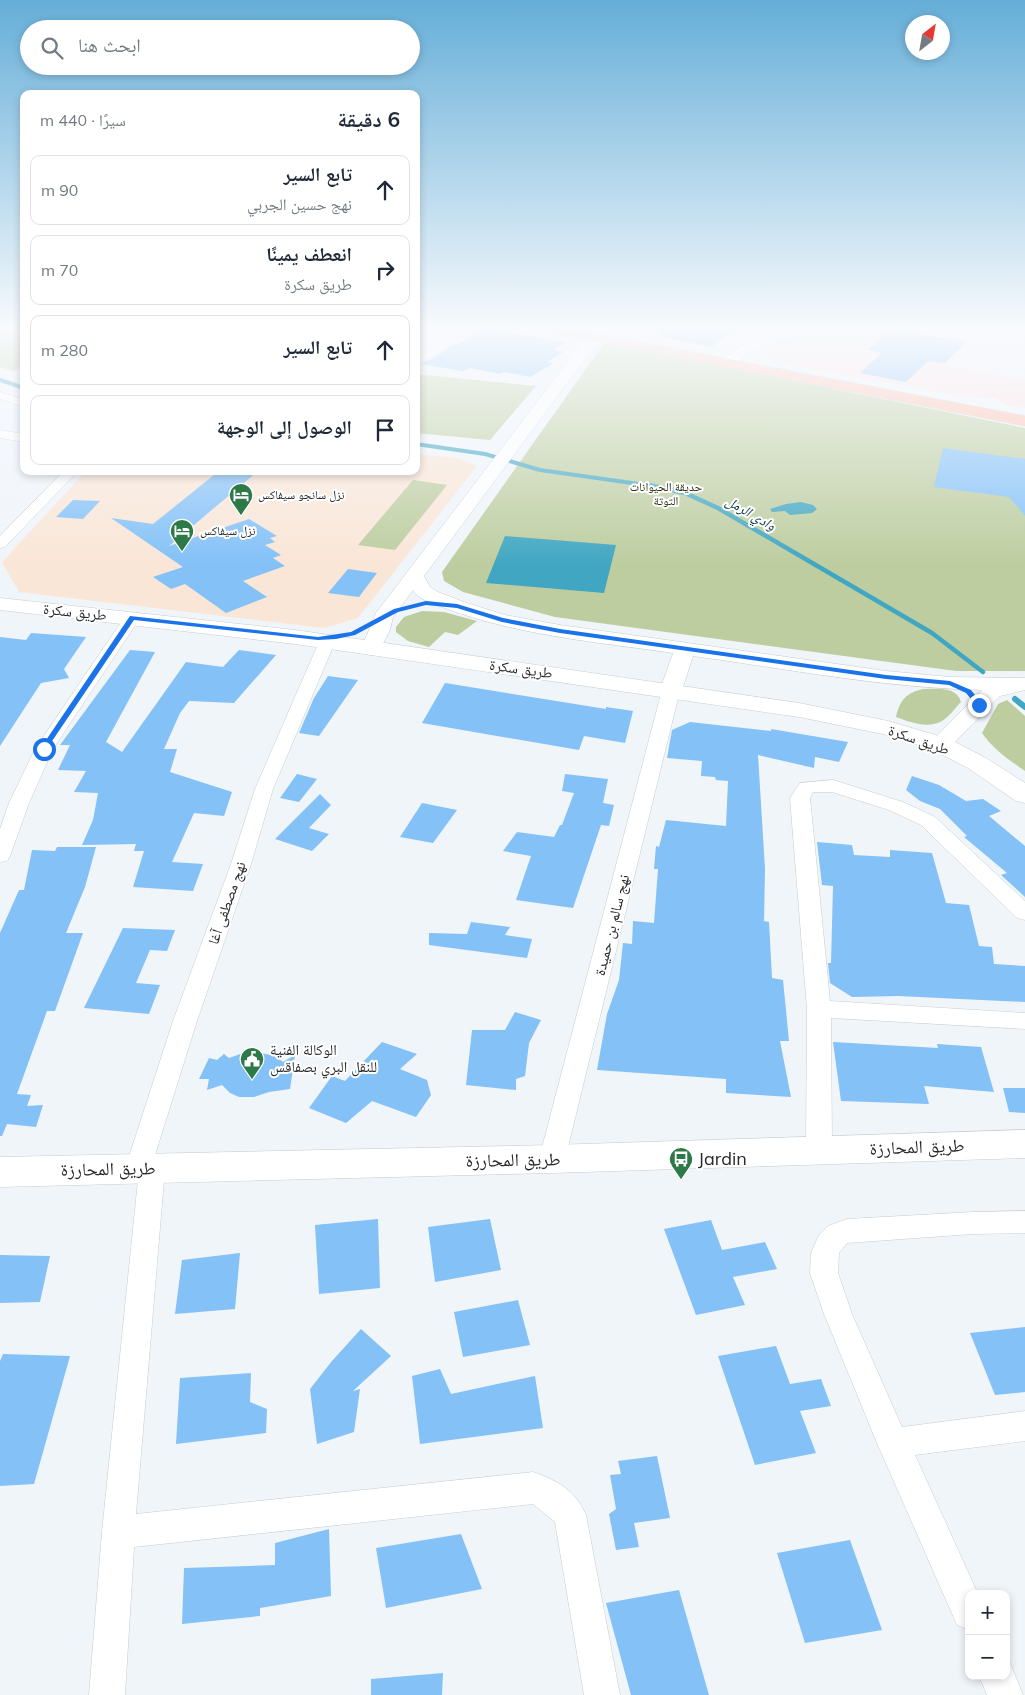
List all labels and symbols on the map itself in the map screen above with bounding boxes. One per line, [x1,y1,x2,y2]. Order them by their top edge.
north arrow [905,15,950,60]
park label: حديقة الحيوانات التوتة [630,479,703,508]
hotel icon: نزل سانجو سيفاكس [228,482,254,516]
place label: نزل سانجو سيفاكس [258,487,344,502]
water label: وادي الرمل [722,492,780,537]
hotel icon: نزل سيفاكس [169,518,195,552]
place label: نزل سيفاكس [200,523,256,538]
street label: طريق سكرة [42,599,108,625]
street label: طريق سكرة [488,655,554,683]
route end [968,694,991,717]
street label: طريق سكرة [886,720,952,760]
route start [33,738,56,761]
street label: نهج مصطفى آغا [203,859,251,947]
street label: نهج سالم بن حميدة [590,872,634,978]
place label: الوكالة الفنية للنقل البري بصفاقس [270,1040,377,1079]
public building icon: الوكالة الفنية للنقل البري بصفاقس [239,1046,265,1080]
street label: طريق المحارزة [869,1133,965,1160]
bus stop icon: Jardin [668,1146,694,1180]
street label: طريق المحارزة [465,1147,561,1172]
place label: Jardin [698,1147,747,1170]
street label: طريق المحارزة [60,1156,156,1181]

